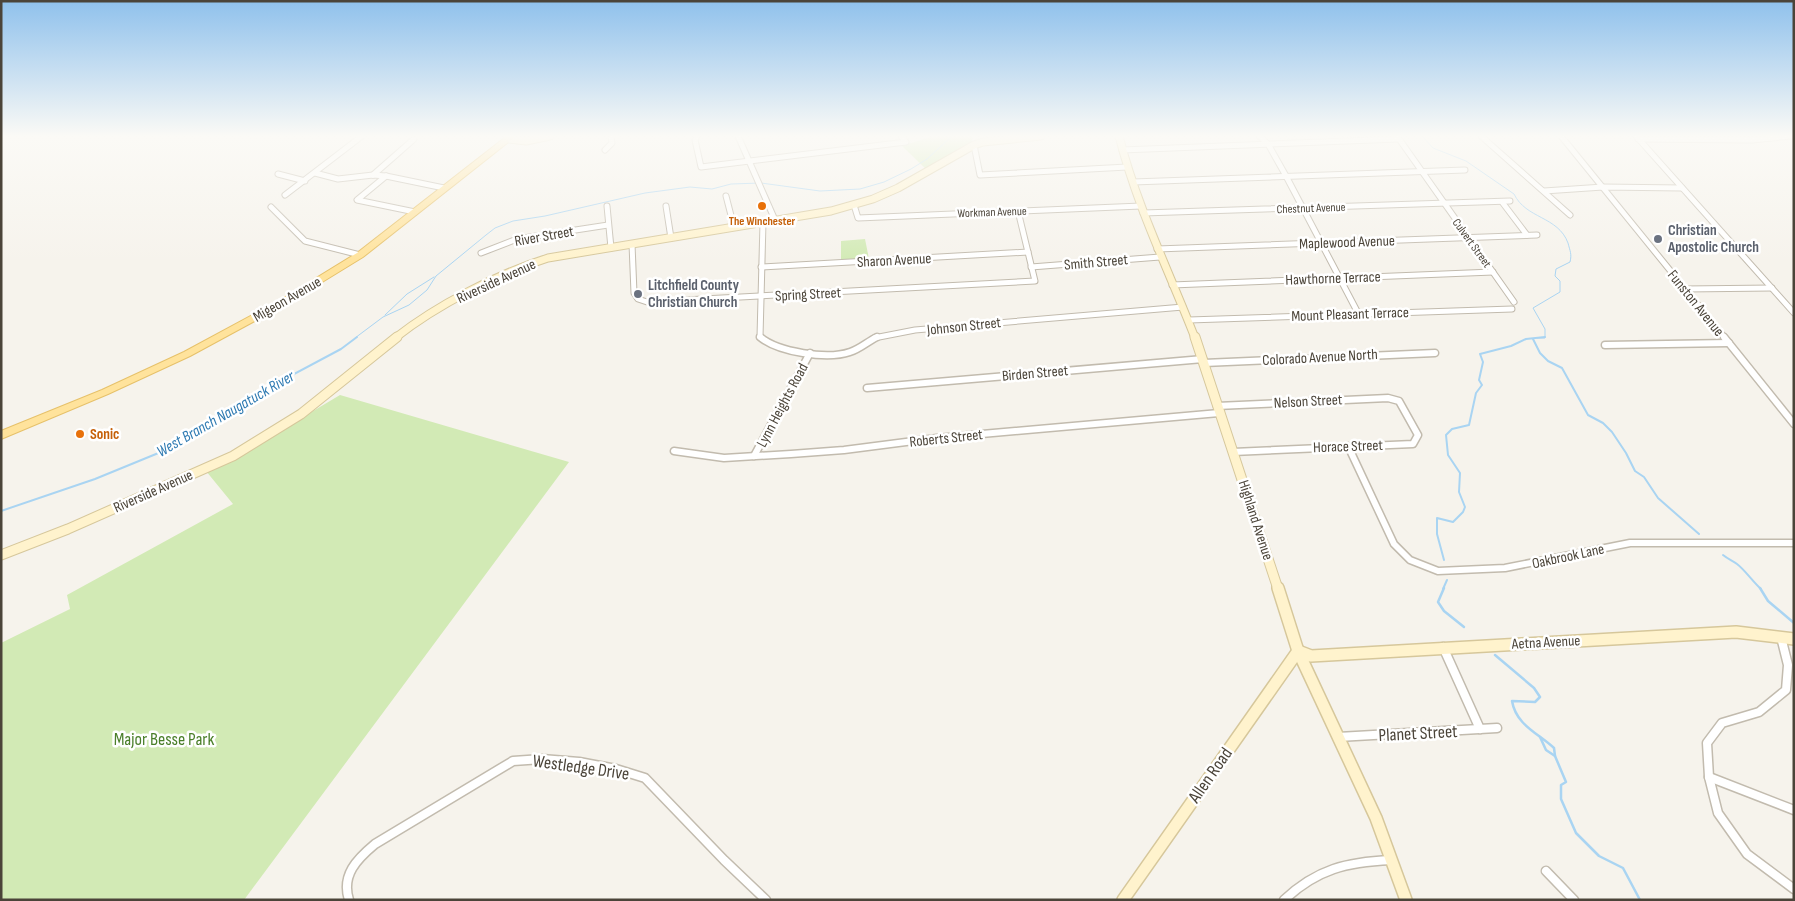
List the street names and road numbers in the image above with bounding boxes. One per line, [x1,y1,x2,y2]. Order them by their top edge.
street label: Chestnut Avenue [1276,200,1346,217]
street label: Workman Avenue [957,204,1027,221]
street label: Culvert Street [1449,216,1495,271]
street label: River Street [513,222,576,251]
street label: Maplewood Avenue [1299,231,1395,254]
street label: Sharon Avenue [856,249,932,272]
street label: Smith Street [1063,250,1129,275]
street label: Riverside Avenue [454,255,539,308]
street label: Funston Avenue [1663,266,1728,340]
street label: Hawthorne Terrace [1285,267,1381,290]
street label: Migeon Avenue [250,272,325,327]
street label: Spring Street [774,283,842,306]
street label: Mount Pleasant Terrace [1291,303,1409,326]
street label: Johnson Street [925,313,1002,340]
street label: Colorado Avenue North [1262,345,1378,370]
street label: Lynn Heights Road [752,360,813,450]
street label: Birden Street [1001,361,1069,386]
street label: Nelson Street [1273,390,1343,413]
street label: Roberts Street [908,425,984,452]
street label: Horace Street [1313,436,1384,457]
street label: Riverside Avenue [110,465,196,517]
street label: Highland Avenue [1234,478,1277,563]
street label: Oakbrook Lane [1530,540,1606,573]
street label: Aetna Avenue [1510,631,1581,654]
street label: Planet Street [1378,721,1459,746]
street label: Allen Road [1183,744,1237,808]
street label: Westledge Drive [531,750,631,785]

